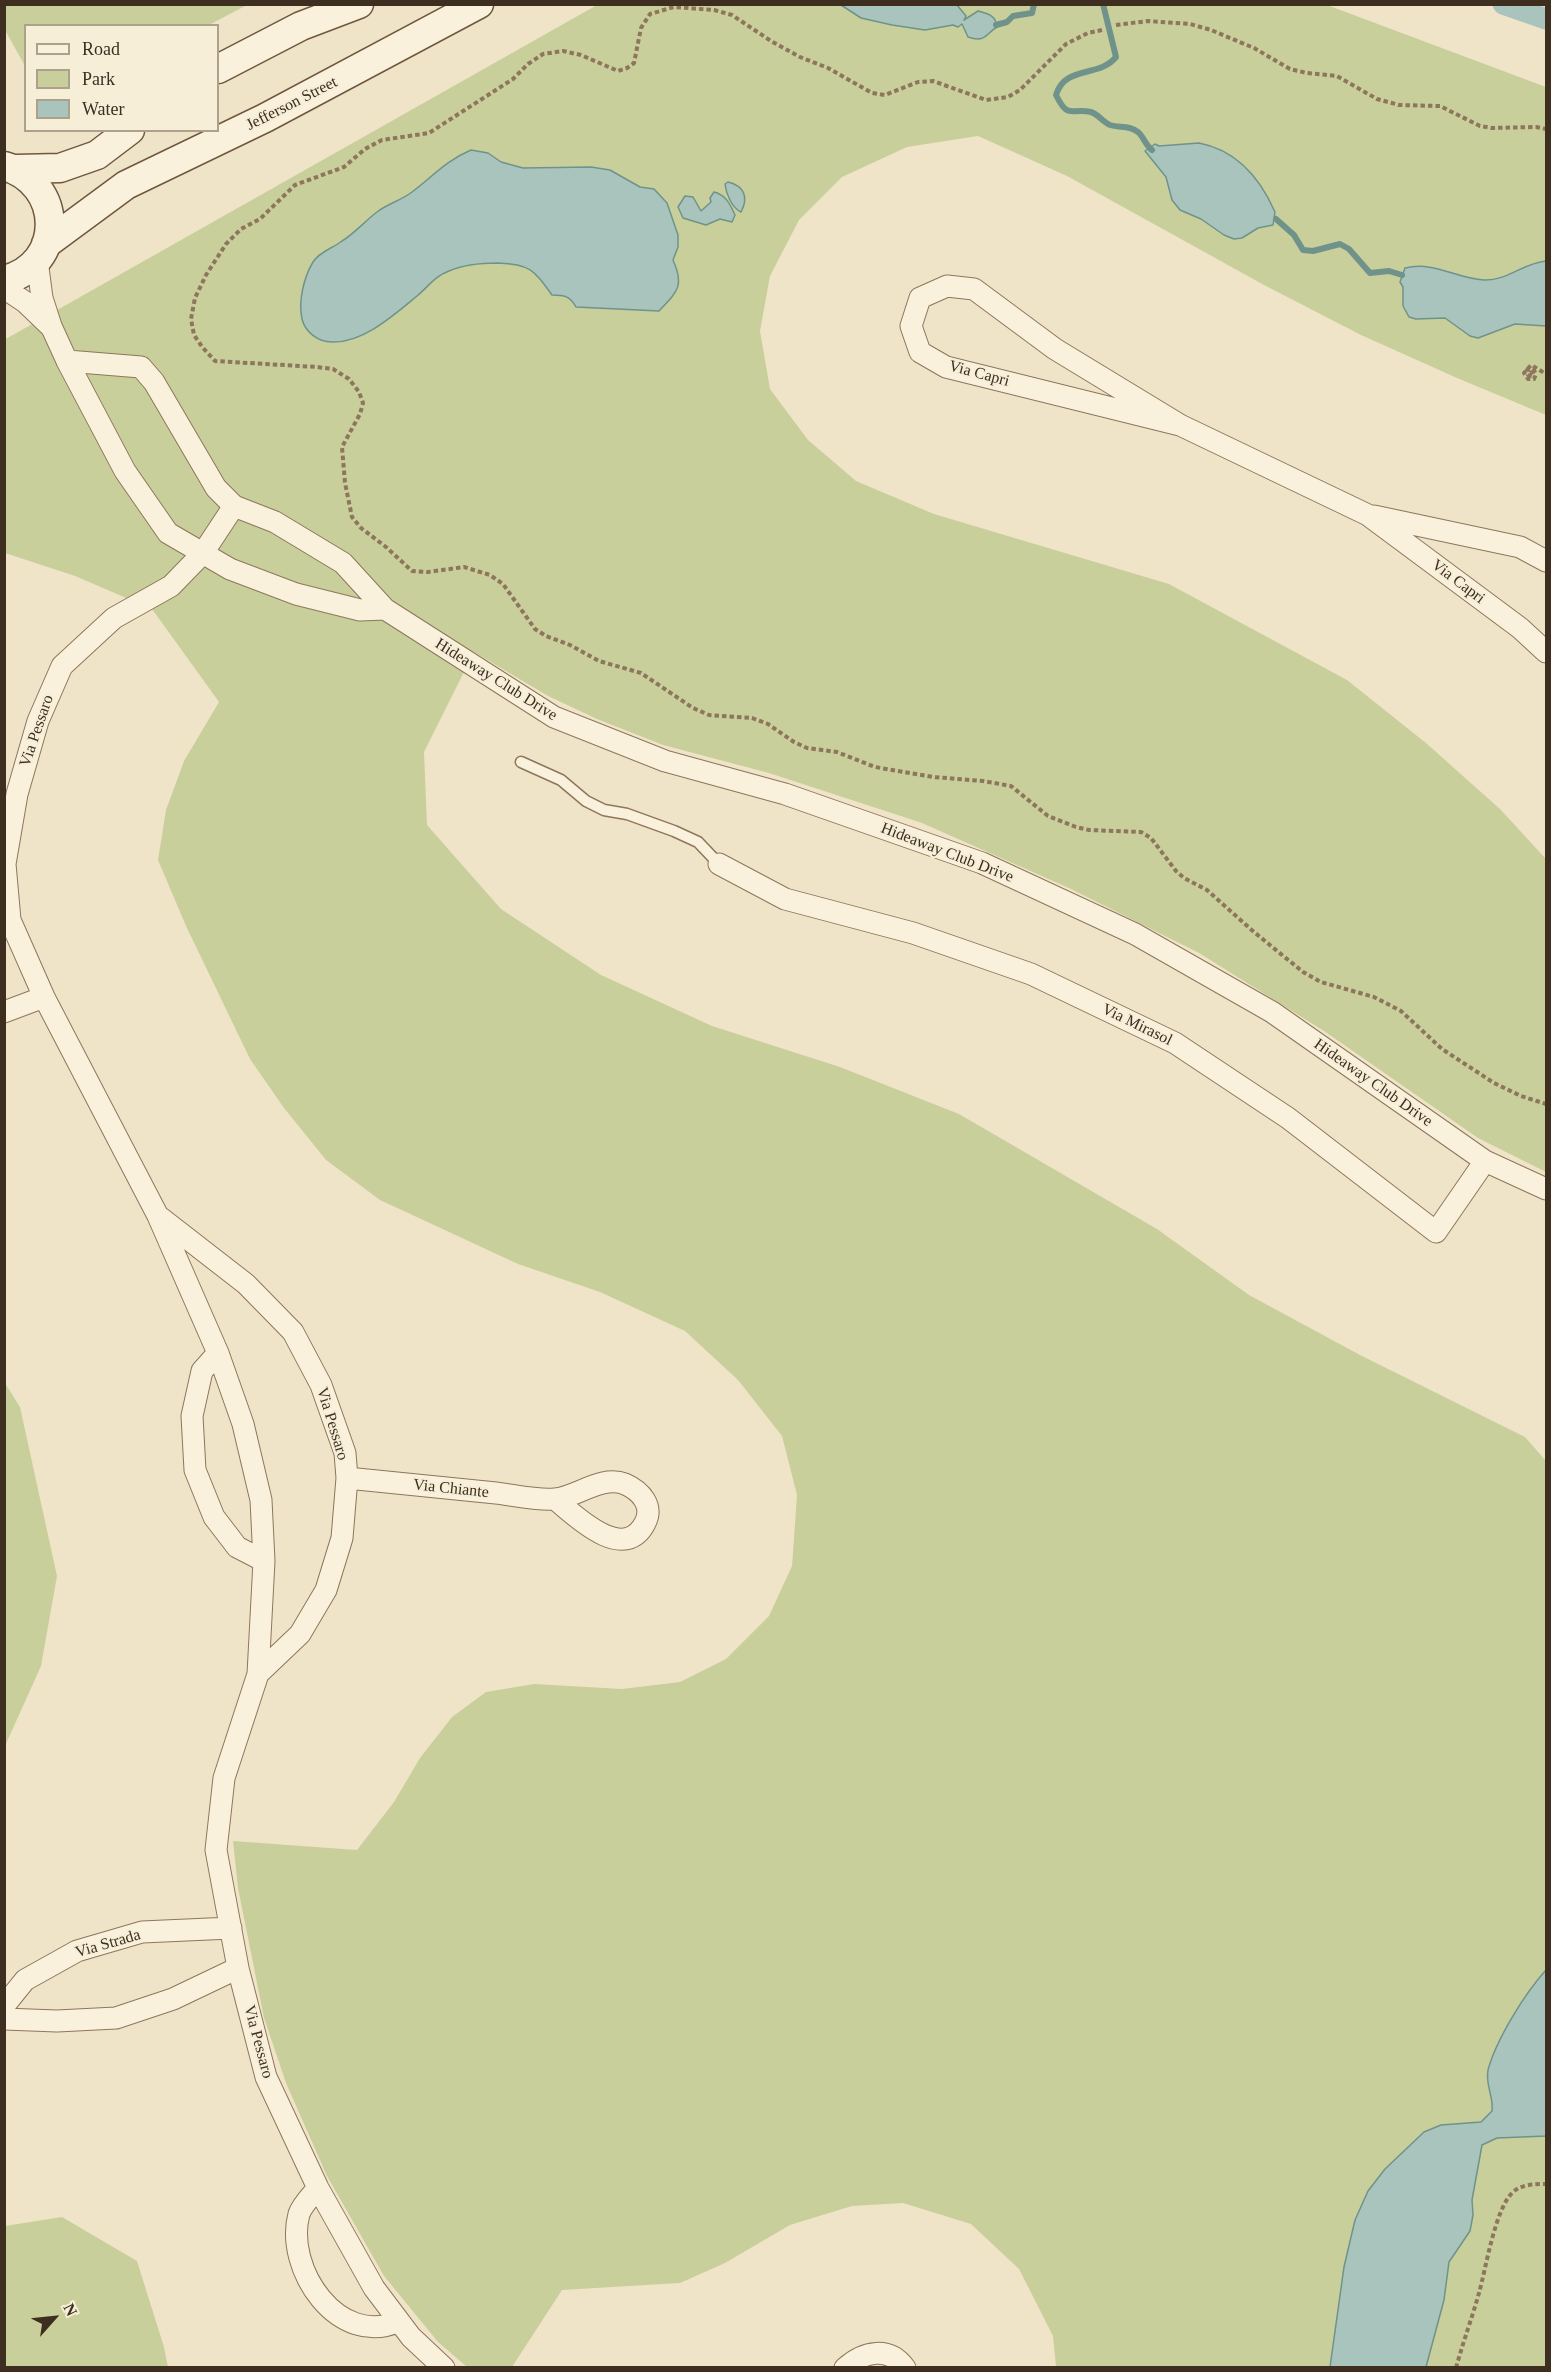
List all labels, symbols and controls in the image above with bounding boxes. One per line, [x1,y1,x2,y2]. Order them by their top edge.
legend [24,24,219,132]
text: Road [82,39,120,59]
text: Park [82,69,115,89]
street label: Jefferson Street [243,73,341,135]
text: Water [82,99,125,119]
street label: Via Capri [947,357,1011,391]
street label: Via Capri [1428,556,1488,608]
street label: Hideaway Club Drive [431,635,561,725]
street label: Via Pessaro [16,692,58,770]
street label: Hideaway Club Drive [878,819,1016,887]
street label: Via Mirasol [1099,1000,1175,1050]
street label: Hideaway Club Drive [1310,1035,1436,1131]
street label: Via Pessaro [312,1385,352,1463]
street label: Via Chiante [412,1475,490,1503]
street label: Via Strada [73,1926,143,1962]
street label: Via Pessaro [239,2003,277,2081]
north arrow [24,2288,84,2348]
text: N [60,2301,81,2319]

